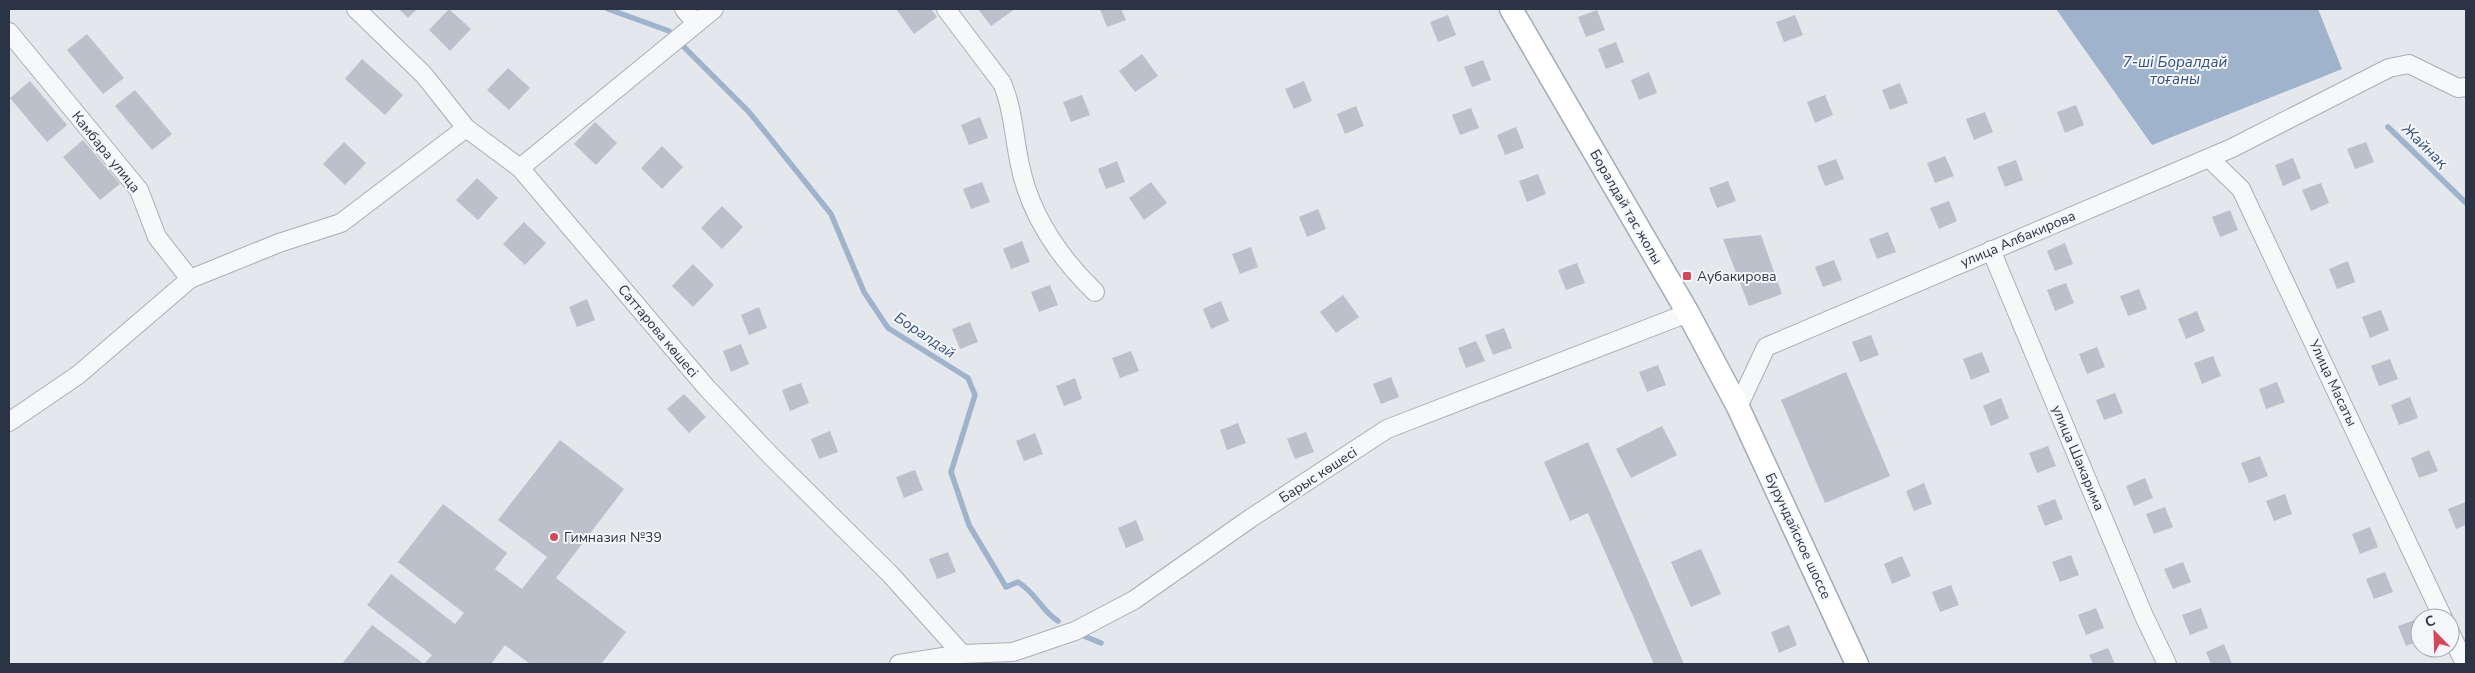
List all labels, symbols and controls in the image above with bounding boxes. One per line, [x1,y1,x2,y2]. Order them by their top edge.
water label: 7-ші Боралдай тоғаны [2123,52,2228,89]
street label: Камбара улица [67,107,145,197]
water label: Жайнақ [2397,118,2453,173]
street label: Боралдай тас жолы [1585,146,1667,268]
street label: улица Албакирова [1958,206,2078,272]
place label: Аубакирова [1697,267,1777,286]
marker: Аубакирова [1681,270,1693,282]
street label: Саттарова көшесі [613,280,703,382]
water label: Боралдай [891,307,960,363]
street label: Улица Масаты [2304,336,2361,429]
street label: улица Шакарима [2047,402,2109,514]
street label: Барыс көшесі [1275,443,1361,507]
street label: Бурундайское шоссе [1760,470,1836,602]
place label: Гимназия №39 [564,528,662,547]
marker: Гимназия №39 [548,531,560,543]
north arrow [2410,608,2460,658]
text: С [2422,611,2439,632]

